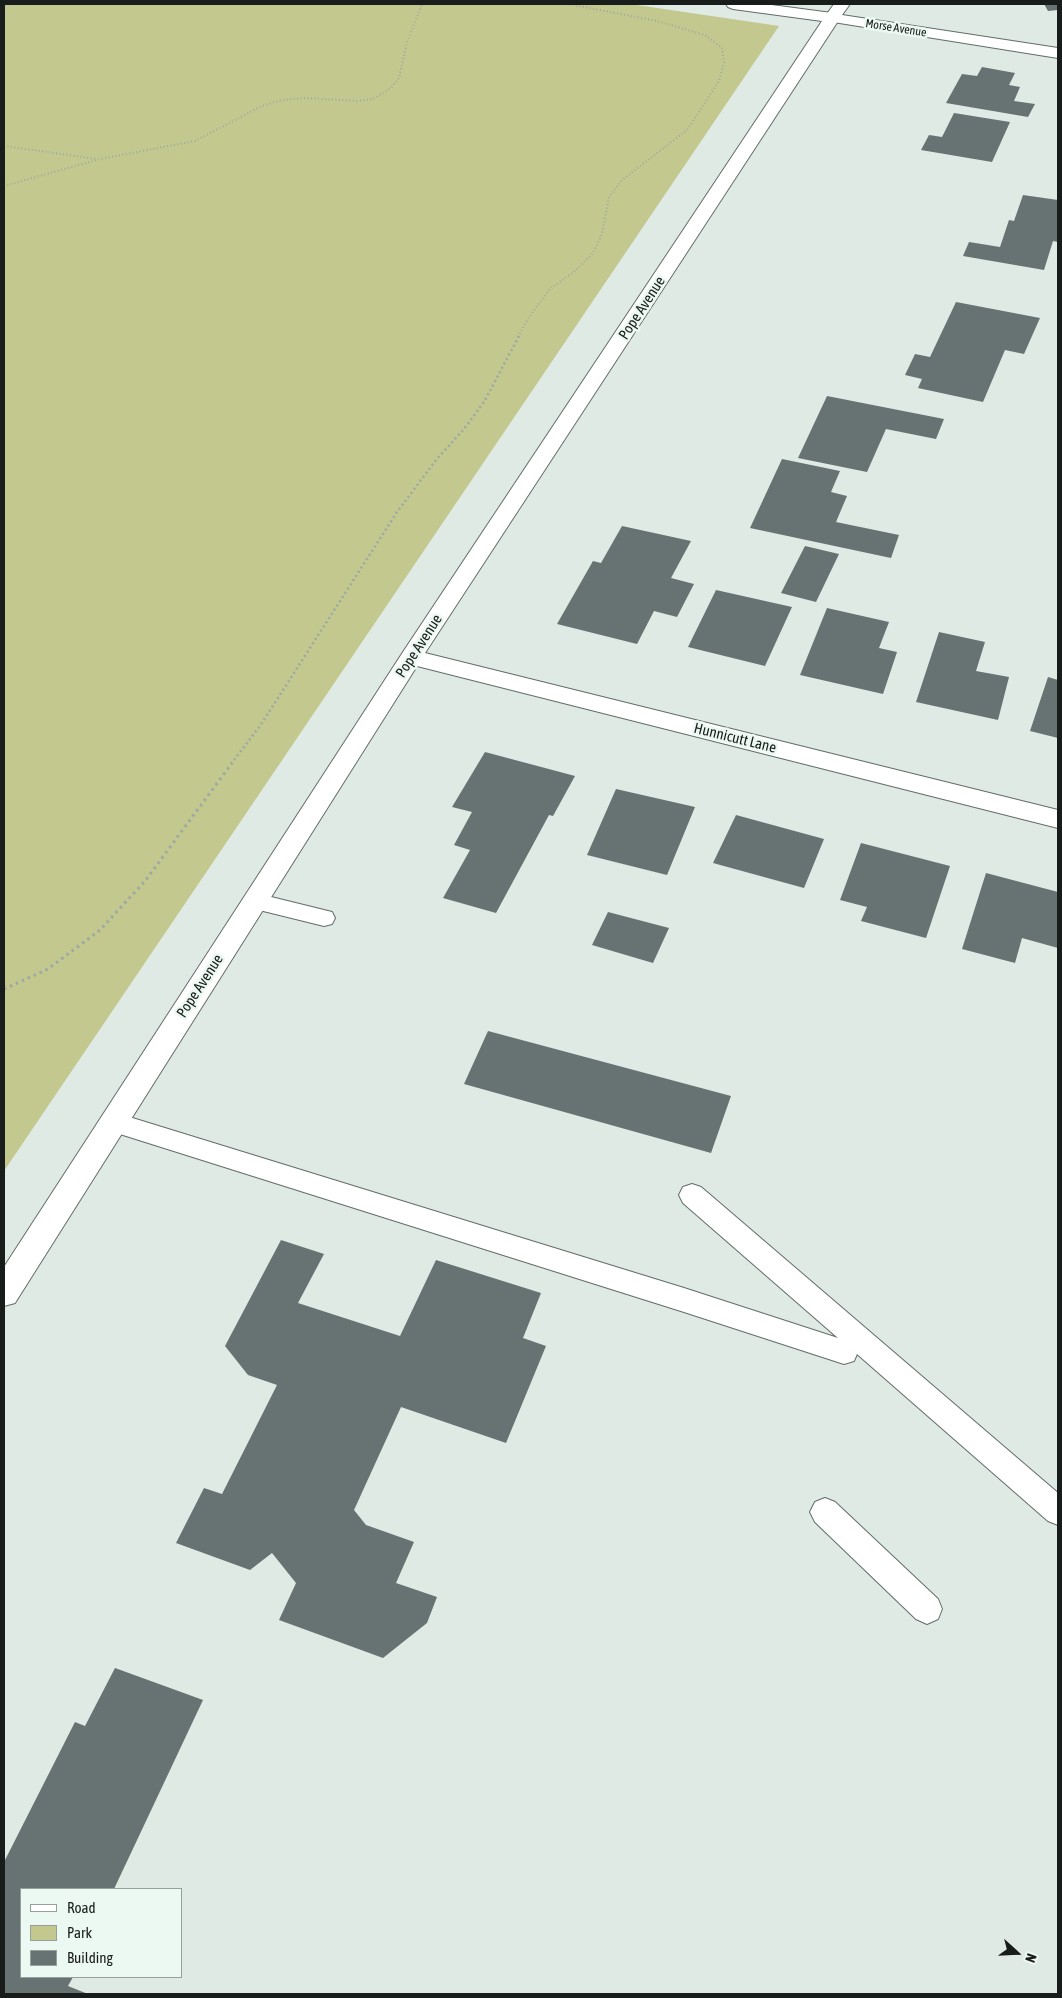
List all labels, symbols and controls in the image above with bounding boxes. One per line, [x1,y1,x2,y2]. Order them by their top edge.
street label: Morse Avenue [864,16,928,40]
street label: Pope Avenue [615,273,669,343]
street label: Pope Avenue [392,611,446,681]
street label: Hunnicutt Lane [692,719,778,757]
street label: Pope Avenue [173,951,227,1021]
legend [20,1888,182,1978]
text: Road [67,1899,96,1916]
text: Park [67,1924,92,1941]
north arrow [992,1928,1042,1978]
text: Building [67,1949,113,1966]
text: N [1022,1952,1040,1965]

